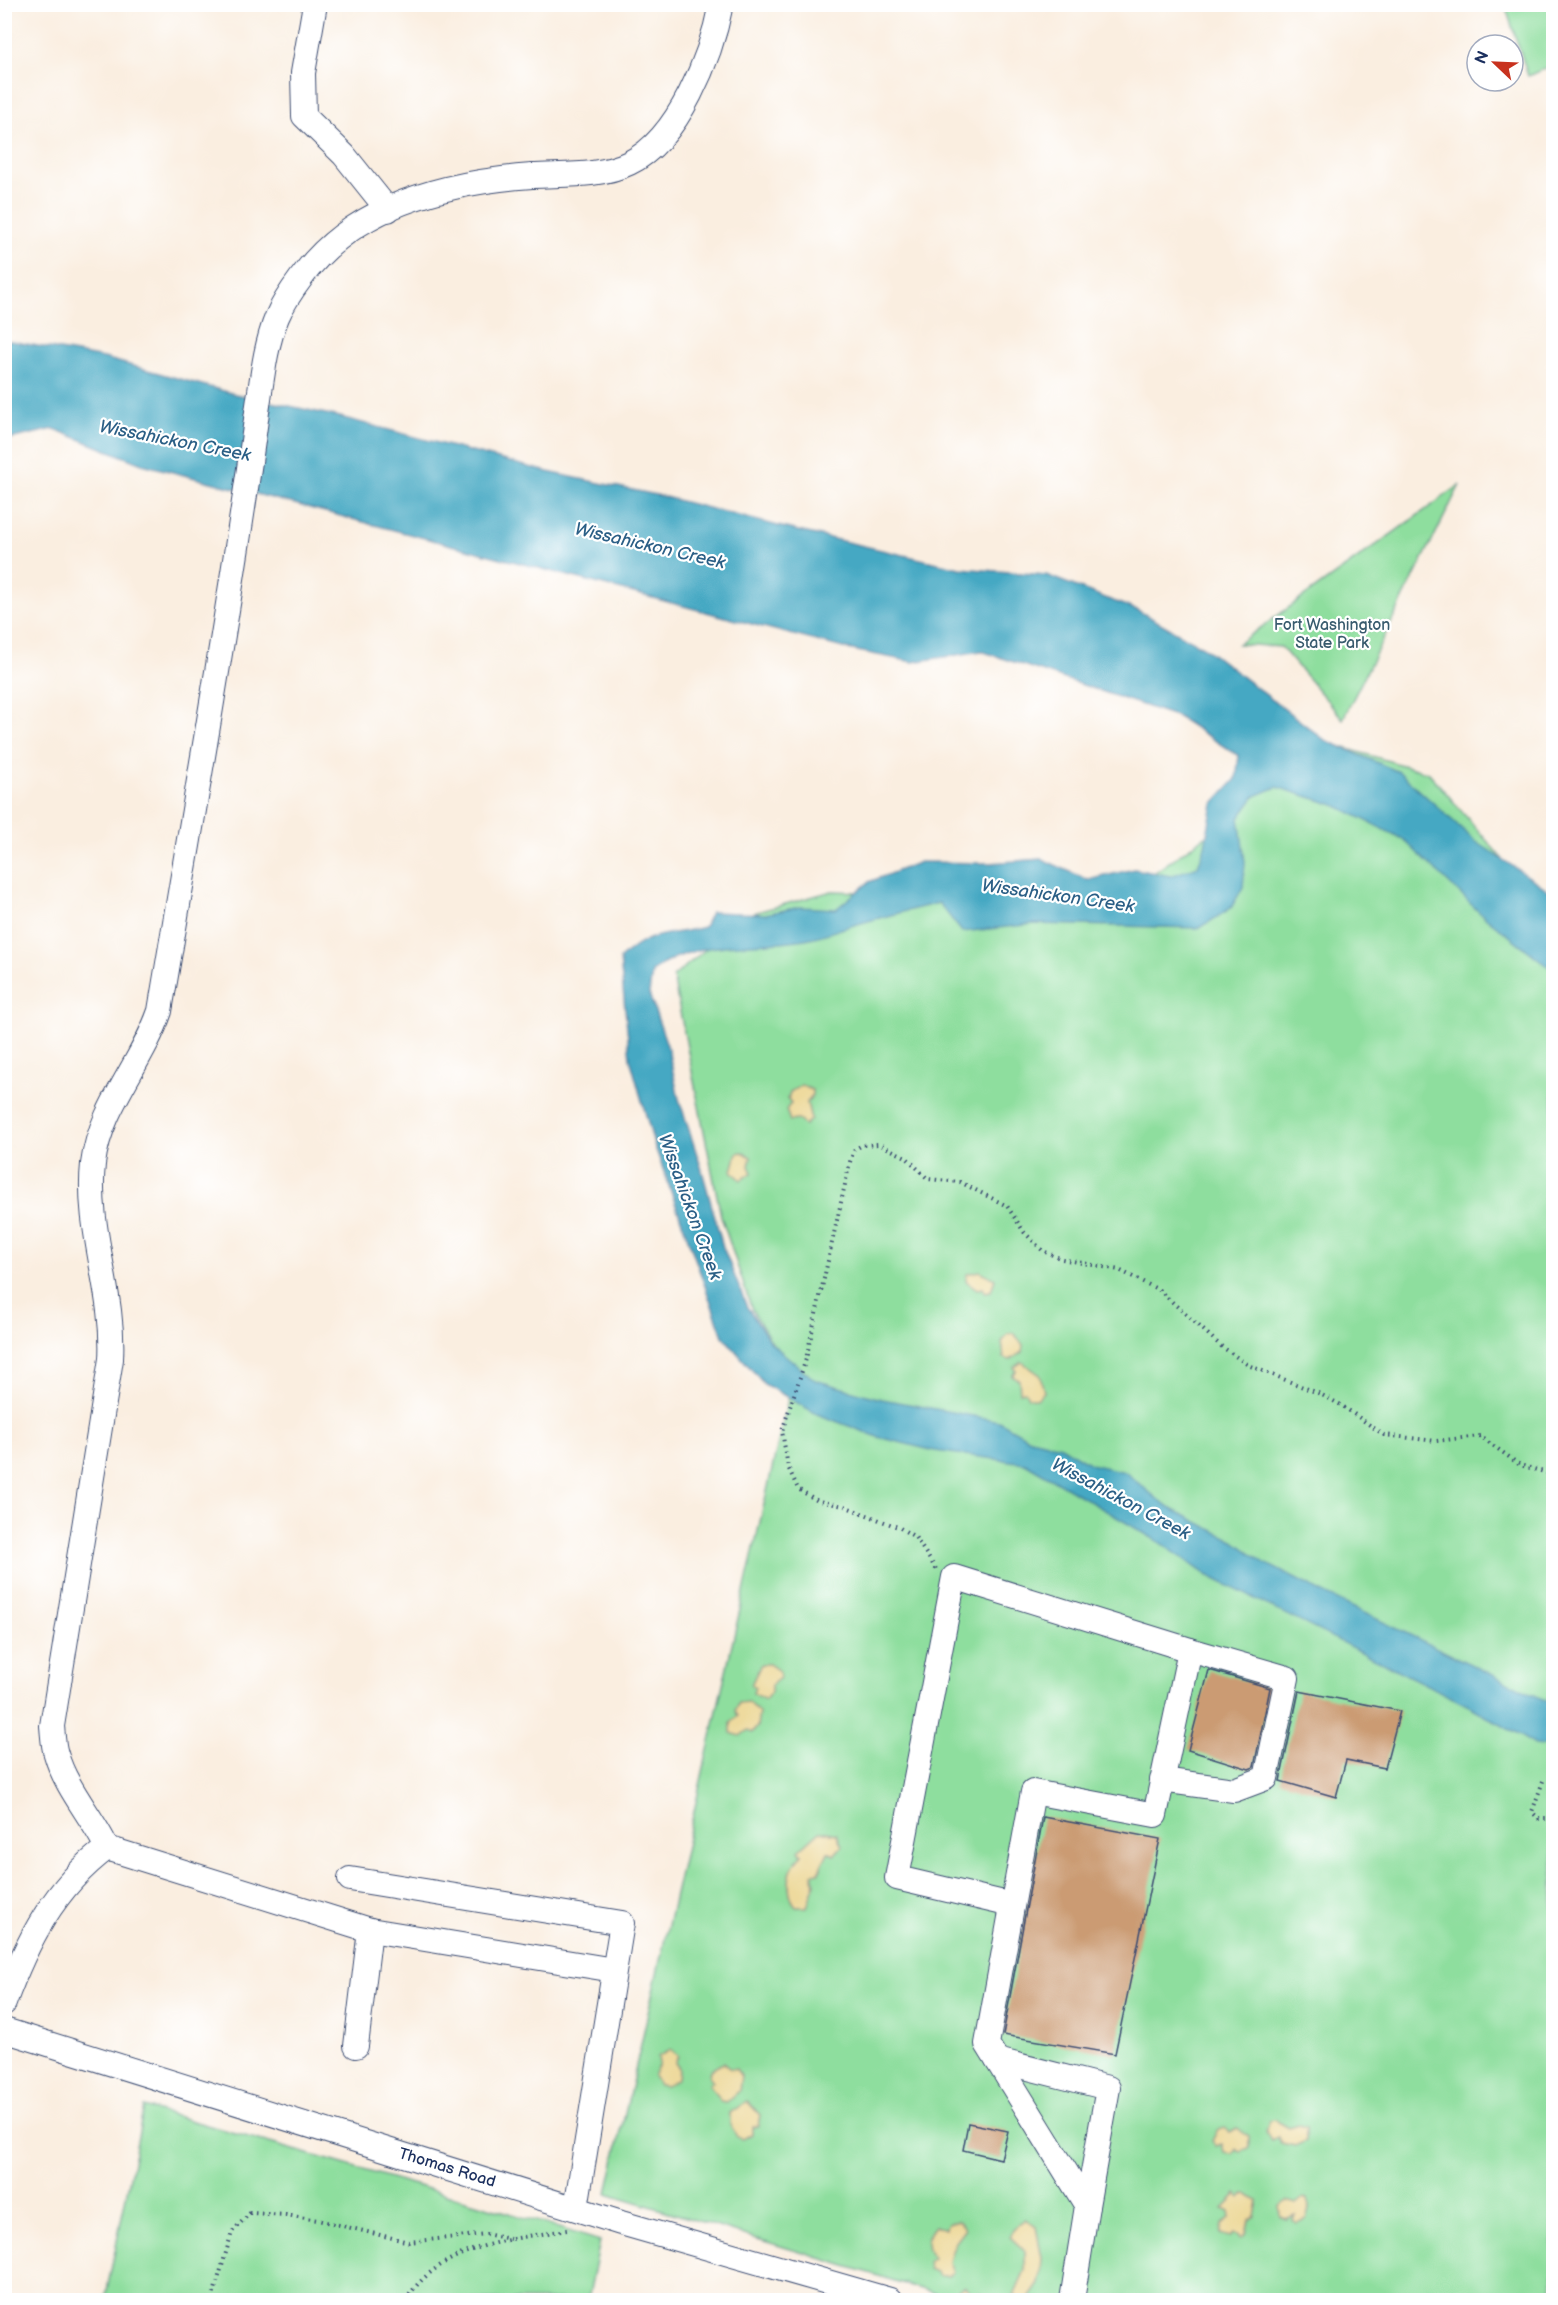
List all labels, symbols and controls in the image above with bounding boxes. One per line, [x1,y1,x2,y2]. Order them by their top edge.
north arrow [1465,33,1525,93]
text: N [1471,48,1494,67]
water label: Wissahickon Creek [97,416,254,466]
water label: Wissahickon Creek [573,518,728,574]
park label: Fort Washington State Park [1274,616,1390,653]
water label: Wissahickon Creek [980,875,1137,917]
water label: Wissahickon Creek [654,1131,727,1284]
water label: Wissahickon Creek [1048,1454,1195,1545]
street label: Thomas Road [396,2144,498,2192]

